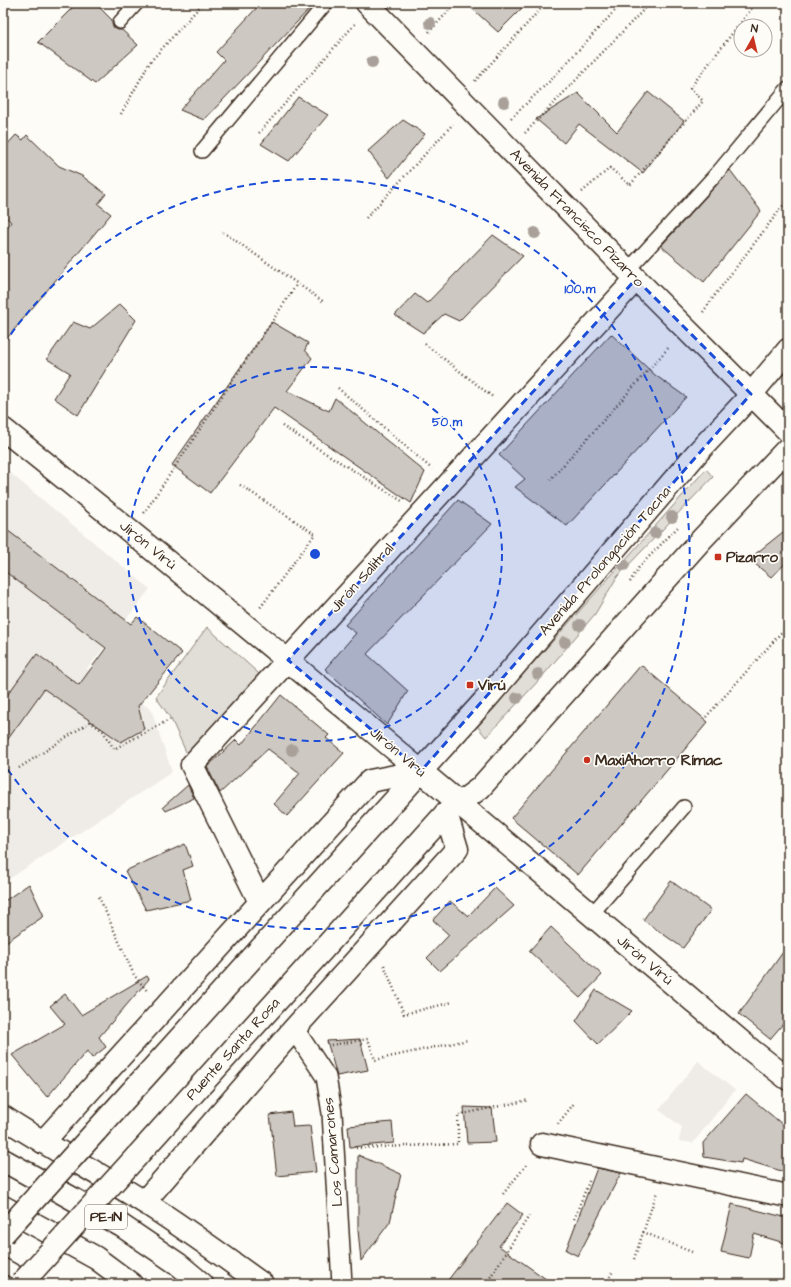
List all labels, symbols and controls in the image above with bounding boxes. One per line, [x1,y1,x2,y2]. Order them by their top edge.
north arrow [733,18,773,58]
text: N [750,21,759,37]
street label: Avenida Francisco Pizarro [505,144,649,292]
text: 100 m [565,281,596,298]
text: 50 m [432,414,463,431]
street label: Avenida Prolongación Tacna [534,481,677,641]
street label: Jirón Virú [115,515,181,575]
street label: Jirón Salitral [325,539,399,617]
centre of rings [308,547,322,561]
place label: Pizarro [726,547,778,568]
marker: Pizarro [713,552,723,562]
place label: Virú [477,675,506,696]
marker: Virú [465,680,475,690]
street label: Jirón Virú [365,722,431,782]
place label: MaxiAhorro Rímac [595,750,723,771]
marker: MaxiAhorro Rímac [582,755,592,765]
street label: Jirón Virú [612,930,678,990]
street label: Puente Santa Rosa [181,993,285,1105]
street label: Los Camarones [318,1096,348,1208]
road number: PE-1N [85,1205,127,1229]

